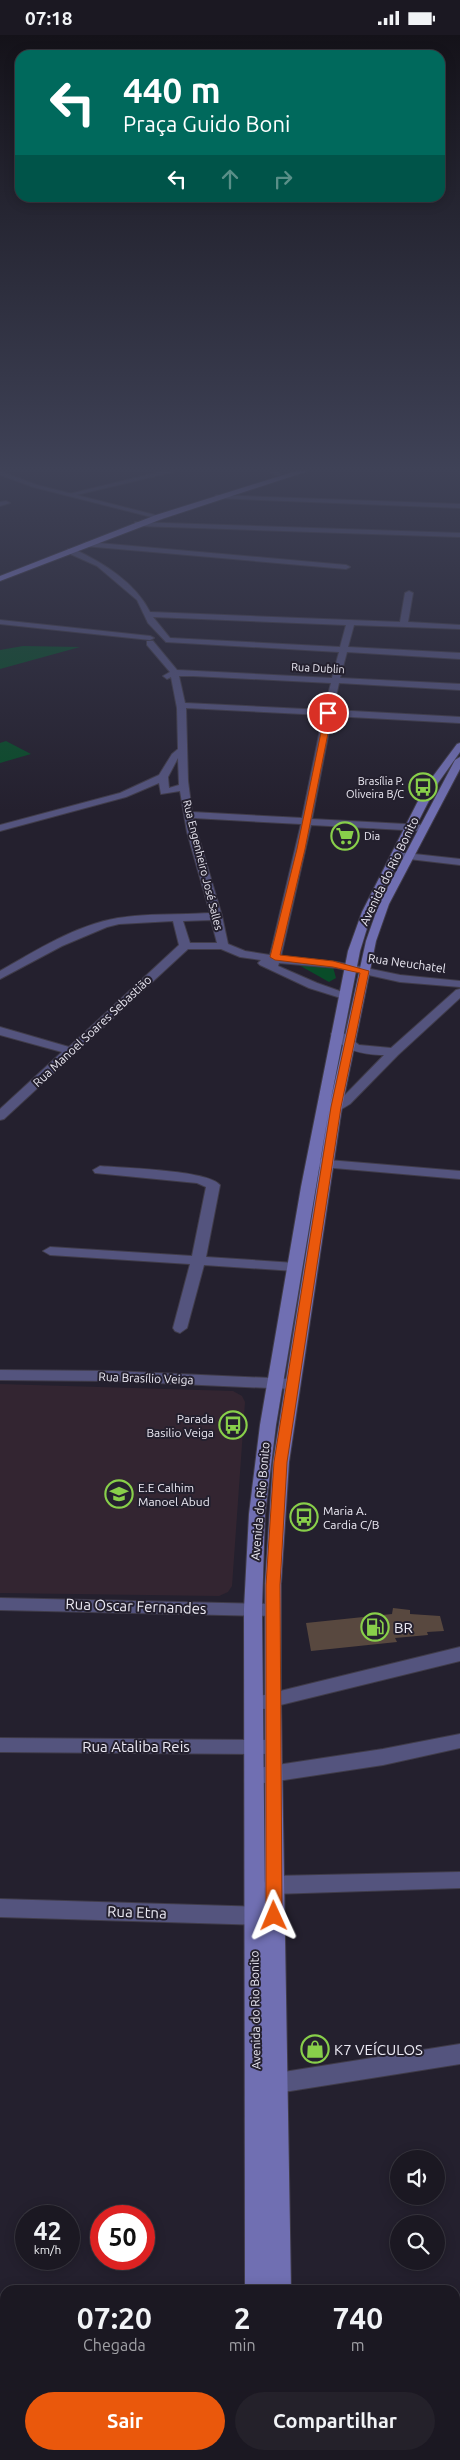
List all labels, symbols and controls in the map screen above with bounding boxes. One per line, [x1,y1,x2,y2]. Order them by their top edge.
text: 07:18 [25,7,73,29]
icon: left [40,70,105,135]
text: 440 m [123,70,221,110]
text: Praça Guido Boni [123,111,290,136]
icon: left [163,165,191,193]
icon: ahead [216,165,244,193]
icon: right [269,165,297,193]
street label: Rua Dublin [291,661,345,675]
pin [307,692,349,734]
icon: arrive [314,699,342,727]
bus stop icon: Brasília P. Oliveira B/C [408,772,438,802]
place label: Brasília P. Oliveira B/C [346,775,404,800]
street label: Rua Engenheiro José Salles [181,799,225,932]
street label: Avenida do Rio Bonito [357,815,421,927]
supermarket icon: Dia [330,821,360,851]
place label: Dia [364,830,380,842]
street label: Rua Neuchatel [367,951,447,975]
street label: Rua Manoel Soares Sebastião [30,973,154,1089]
street label: Rua Brasílio Veiga [98,1370,194,1386]
bus stop icon: Parada Basilio Veiga [218,1410,248,1440]
place label: Parada Basilio Veiga [146,1412,214,1439]
street label: Avenida do Rio Bonito [248,1441,272,1561]
school or university icon: E.E Calhim Manoel Abud [104,1479,134,1509]
place label: E.E Calhim Manoel Abud [138,1481,210,1508]
bus stop icon: Maria A. Cardia C/B [289,1502,319,1532]
place label: Maria A. Cardia C/B [323,1504,379,1531]
street label: Rua Oscar Fernandes [65,1595,207,1617]
fuel station icon: BR [360,1612,390,1642]
place label: BR [394,1619,413,1636]
street label: Rua Ataliba Reis [82,1738,190,1755]
position arrow [247,1889,299,1941]
street label: Rua Etna [107,1902,167,1922]
street label: Avenida do Rio Bonito [247,1950,263,2070]
shop icon: K7 VEÍCULOS [300,2034,330,2064]
place label: K7 VEÍCULOS [334,2041,423,2058]
map controls [390,2150,445,2270]
button: sound [390,2150,445,2205]
speed limit sign: 50 [90,2205,155,2270]
button: search [390,2215,445,2270]
text: 42 [33,2217,62,2245]
text: km/h [34,2243,61,2256]
text: 07:20 [77,2301,152,2335]
text: 2 [234,2301,251,2335]
text: 740 [332,2301,383,2335]
text: Chegada [83,2336,146,2354]
text: min [229,2336,256,2354]
text: m [351,2336,365,2354]
button: Sair [25,2392,225,2450]
button: Compartilhar [235,2392,435,2450]

